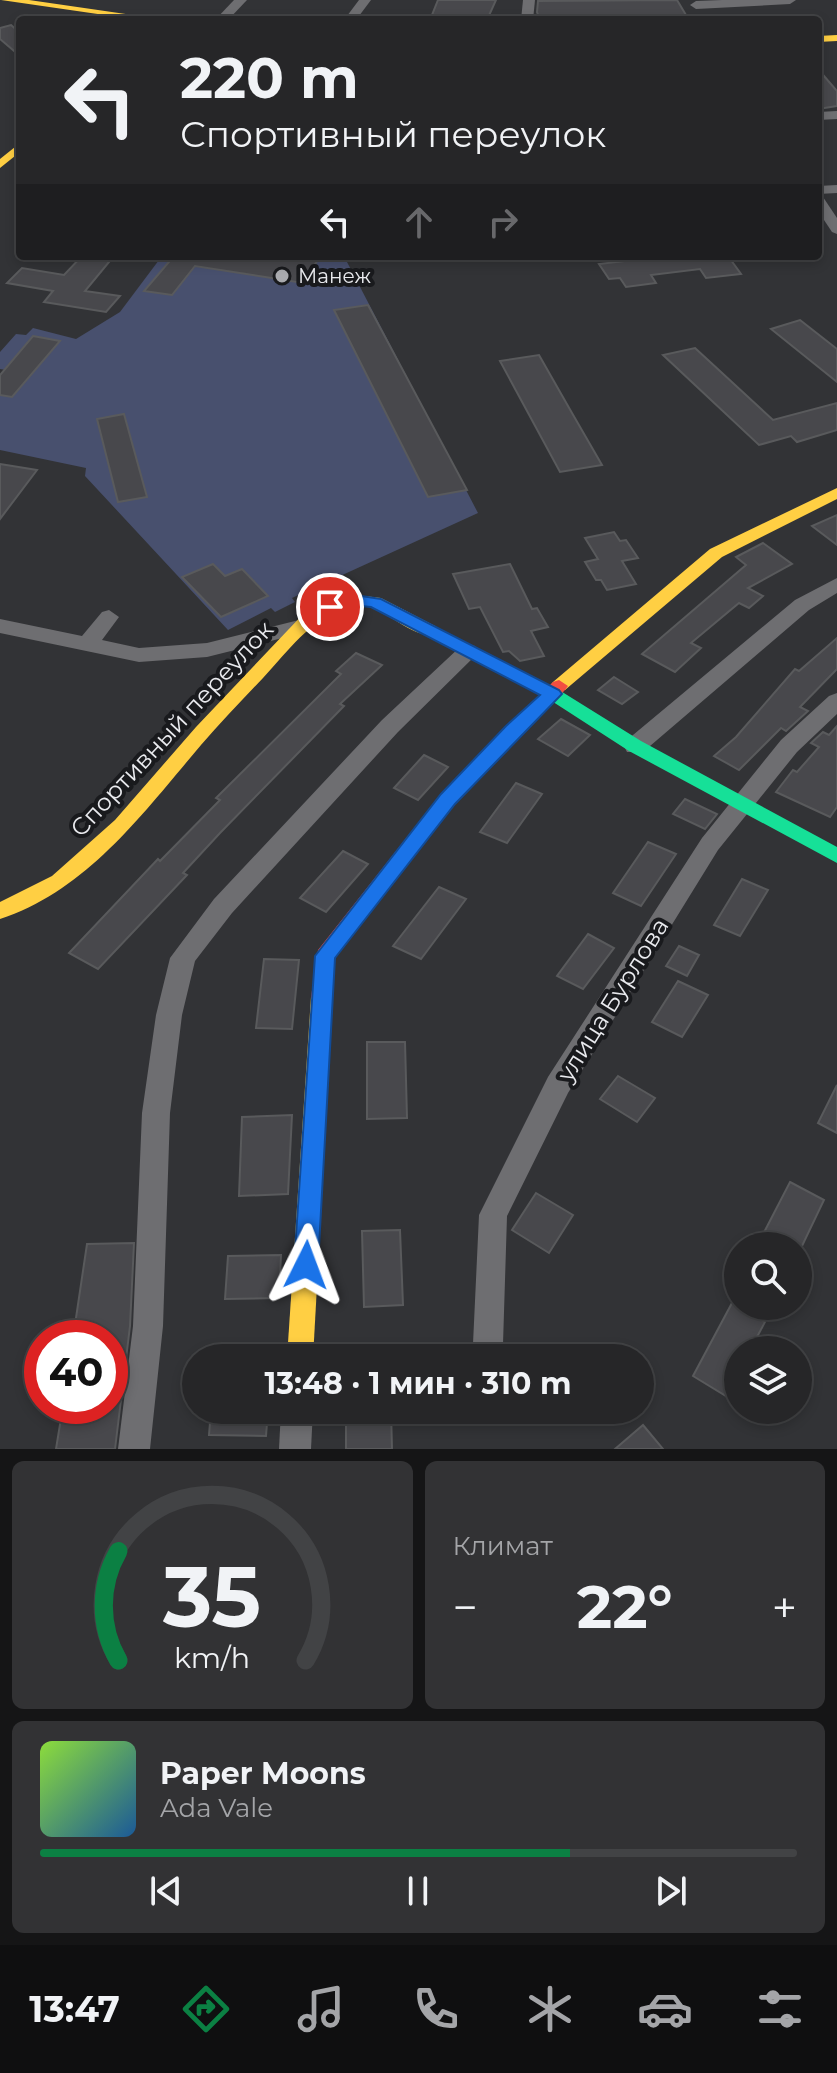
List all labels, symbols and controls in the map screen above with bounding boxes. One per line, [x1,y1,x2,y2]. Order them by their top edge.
text: 220 m [180,44,359,112]
icon: left [48,48,152,152]
text: Спортивный переулок [180,112,606,156]
icon: left [313,200,357,244]
icon: ahead [397,200,441,244]
icon: right [481,200,525,244]
place label: Манеж [298,264,371,288]
marker: Манеж [273,267,291,285]
pin [296,573,364,641]
icon: arrive [308,585,352,629]
street label: Спортивный переулок [64,615,279,842]
street label: улица Бурлова [550,913,674,1088]
position arrow [264,1223,348,1307]
map controls [724,1232,812,1424]
button: search [724,1232,812,1320]
speed limit sign: 40 [24,1320,128,1424]
button: layers [724,1336,812,1424]
text: 13:48 · 1 мин · 310 m [265,1365,571,1402]
text: Климат [453,1530,553,1562]
text: 35 [162,1546,261,1648]
text: 22° [577,1570,673,1643]
text: − [453,1580,478,1634]
text: + [772,1580,797,1634]
text: km/h [174,1640,250,1675]
text: Paper Moons [160,1755,366,1792]
text: Ada Vale [160,1792,273,1824]
icon: previous [144,1869,188,1913]
icon: pause [396,1869,440,1913]
icon: next [649,1869,693,1913]
icon: directions [178,1981,234,2037]
icon: music [293,1981,349,2037]
icon: phone [408,1981,464,2037]
icon: climate [522,1981,578,2037]
icon: car [637,1981,693,2037]
icon: filters [752,1981,808,2037]
text: 13:47 [29,1987,120,2031]

